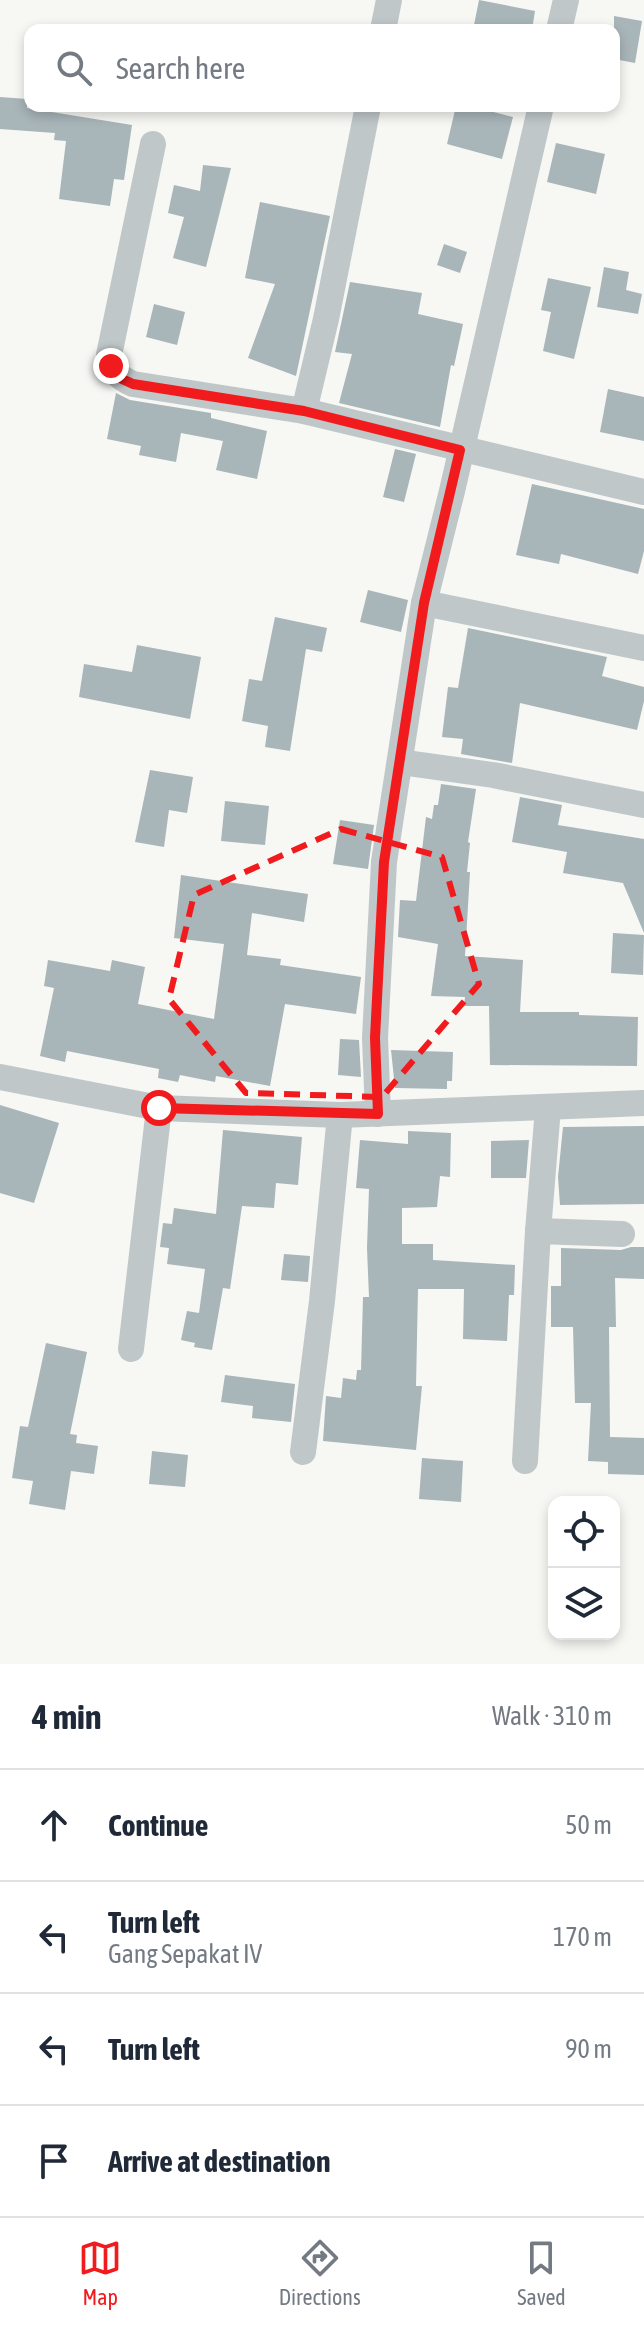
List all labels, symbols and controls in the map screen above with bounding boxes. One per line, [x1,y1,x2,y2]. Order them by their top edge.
search box [24,24,620,112]
icon: search [52,46,96,90]
text: Search here [116,51,245,85]
route end [93,348,129,384]
route start [141,1090,177,1126]
map controls [548,1496,620,1640]
button: locate [548,1496,620,1568]
button: layers [548,1568,620,1640]
text: 4 min [32,1697,101,1736]
text: Walk · 310 m [492,1701,612,1731]
icon: ahead [32,1803,76,1847]
text: Continue [108,1808,208,1842]
text: 50 m [565,1810,612,1840]
text: Turn left [108,1905,200,1939]
icon: left [32,1915,76,1959]
text: 170 m [553,1922,612,1952]
text: Gang Sepakat IV [108,1939,262,1969]
icon: left [32,2027,76,2071]
text: Turn left [108,2032,200,2066]
text: 90 m [565,2034,612,2064]
icon: arrive [32,2139,76,2183]
text: Arrive at destination [108,2144,330,2178]
tab: Map [78,2236,122,2310]
tab: Directions [279,2236,361,2310]
tab: Saved [517,2236,566,2310]

